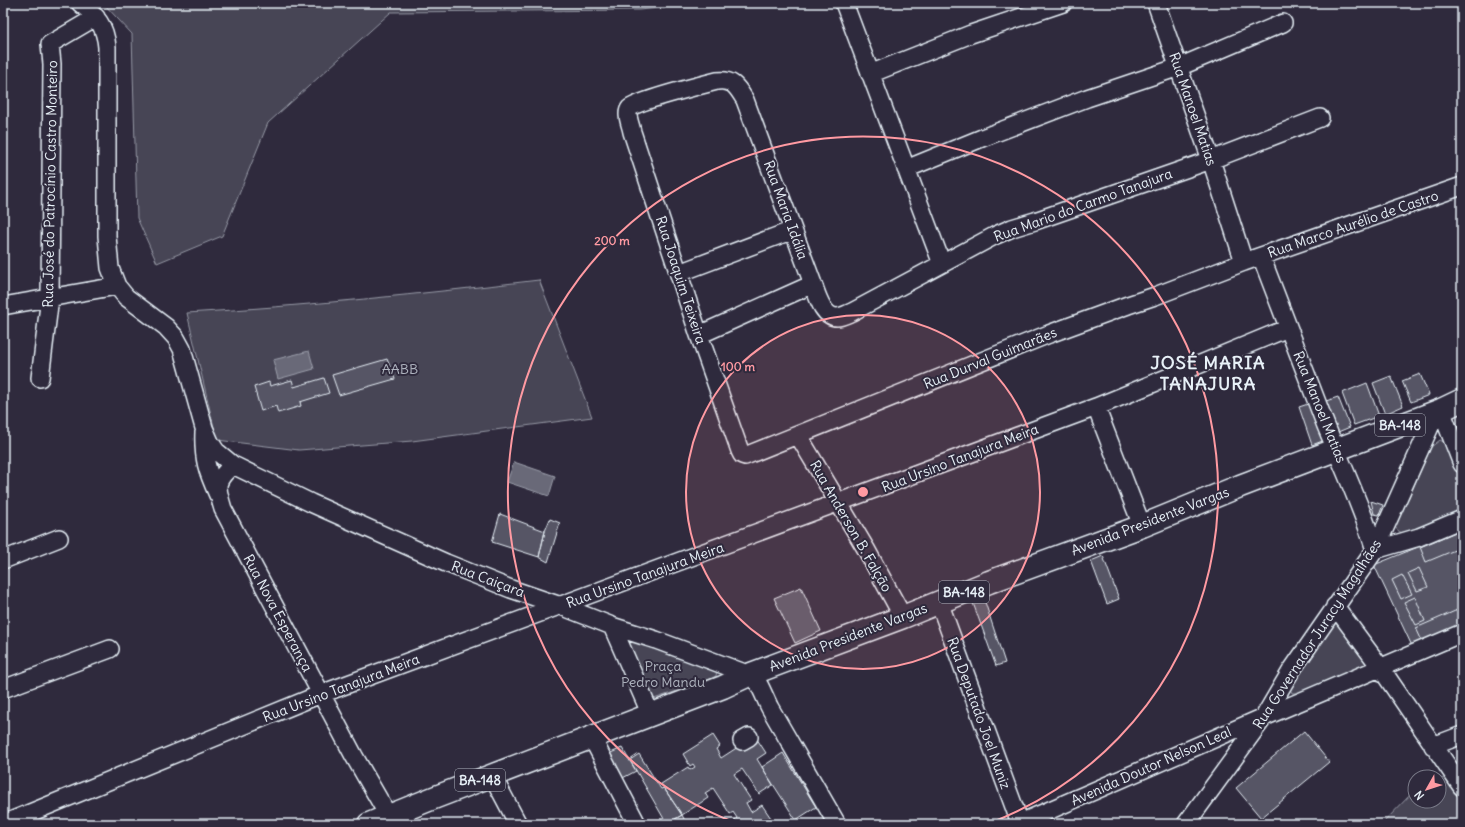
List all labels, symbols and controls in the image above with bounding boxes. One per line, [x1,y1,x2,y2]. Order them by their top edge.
street label: Rua Manoel Matias [1165,50,1221,168]
street label: Rua José do Patrocínio Castro Monteiro [39,60,61,308]
street label: Rua Maria Idália [760,158,812,262]
street label: Rua Mario do Carmo Tanajura [991,164,1175,246]
street label: Rua Marco Aurélio de Castro [1265,186,1441,262]
street label: Rua Joaquim Teixeira [652,214,710,346]
text: 200 m [594,233,630,248]
street label: Rua Durval Guimarães [921,323,1059,393]
street label: Rua Manoel Matias [1289,348,1351,466]
district label: JOSÉ MARIA TANAJURA [1150,351,1266,395]
text: 100 m [721,359,755,374]
park label: AABB [382,360,418,378]
road number: BA-148 [1375,414,1425,436]
street label: Rua Ursino Tanajura Meira [879,420,1041,496]
street label: Rua Anderson B. Falção [806,457,896,595]
street label: Avenida Presidente Vargas [1068,483,1232,559]
centre of rings [856,485,870,499]
street label: Rua Governador Juracy Magalhães [1249,536,1385,732]
street label: Rua Ursino Tanajura Meira [564,538,726,612]
street label: Rua Nova Esperança [239,551,317,675]
street label: Rua Caiçara [449,557,527,601]
road number: BA-148 [939,581,989,603]
street label: Avenida Presidente Vargas [766,599,930,675]
street label: Rua Deputado Joel Muniz [943,635,1015,792]
street label: Rua Ursino Tanajura Meira [260,650,422,726]
park label: Praça Pedro Mandu [621,657,705,691]
street label: Avenida Doutor Nelson Leal [1068,723,1234,809]
road number: BA-148 [455,769,505,791]
north arrow [1407,769,1447,809]
text: N [1411,788,1427,803]

